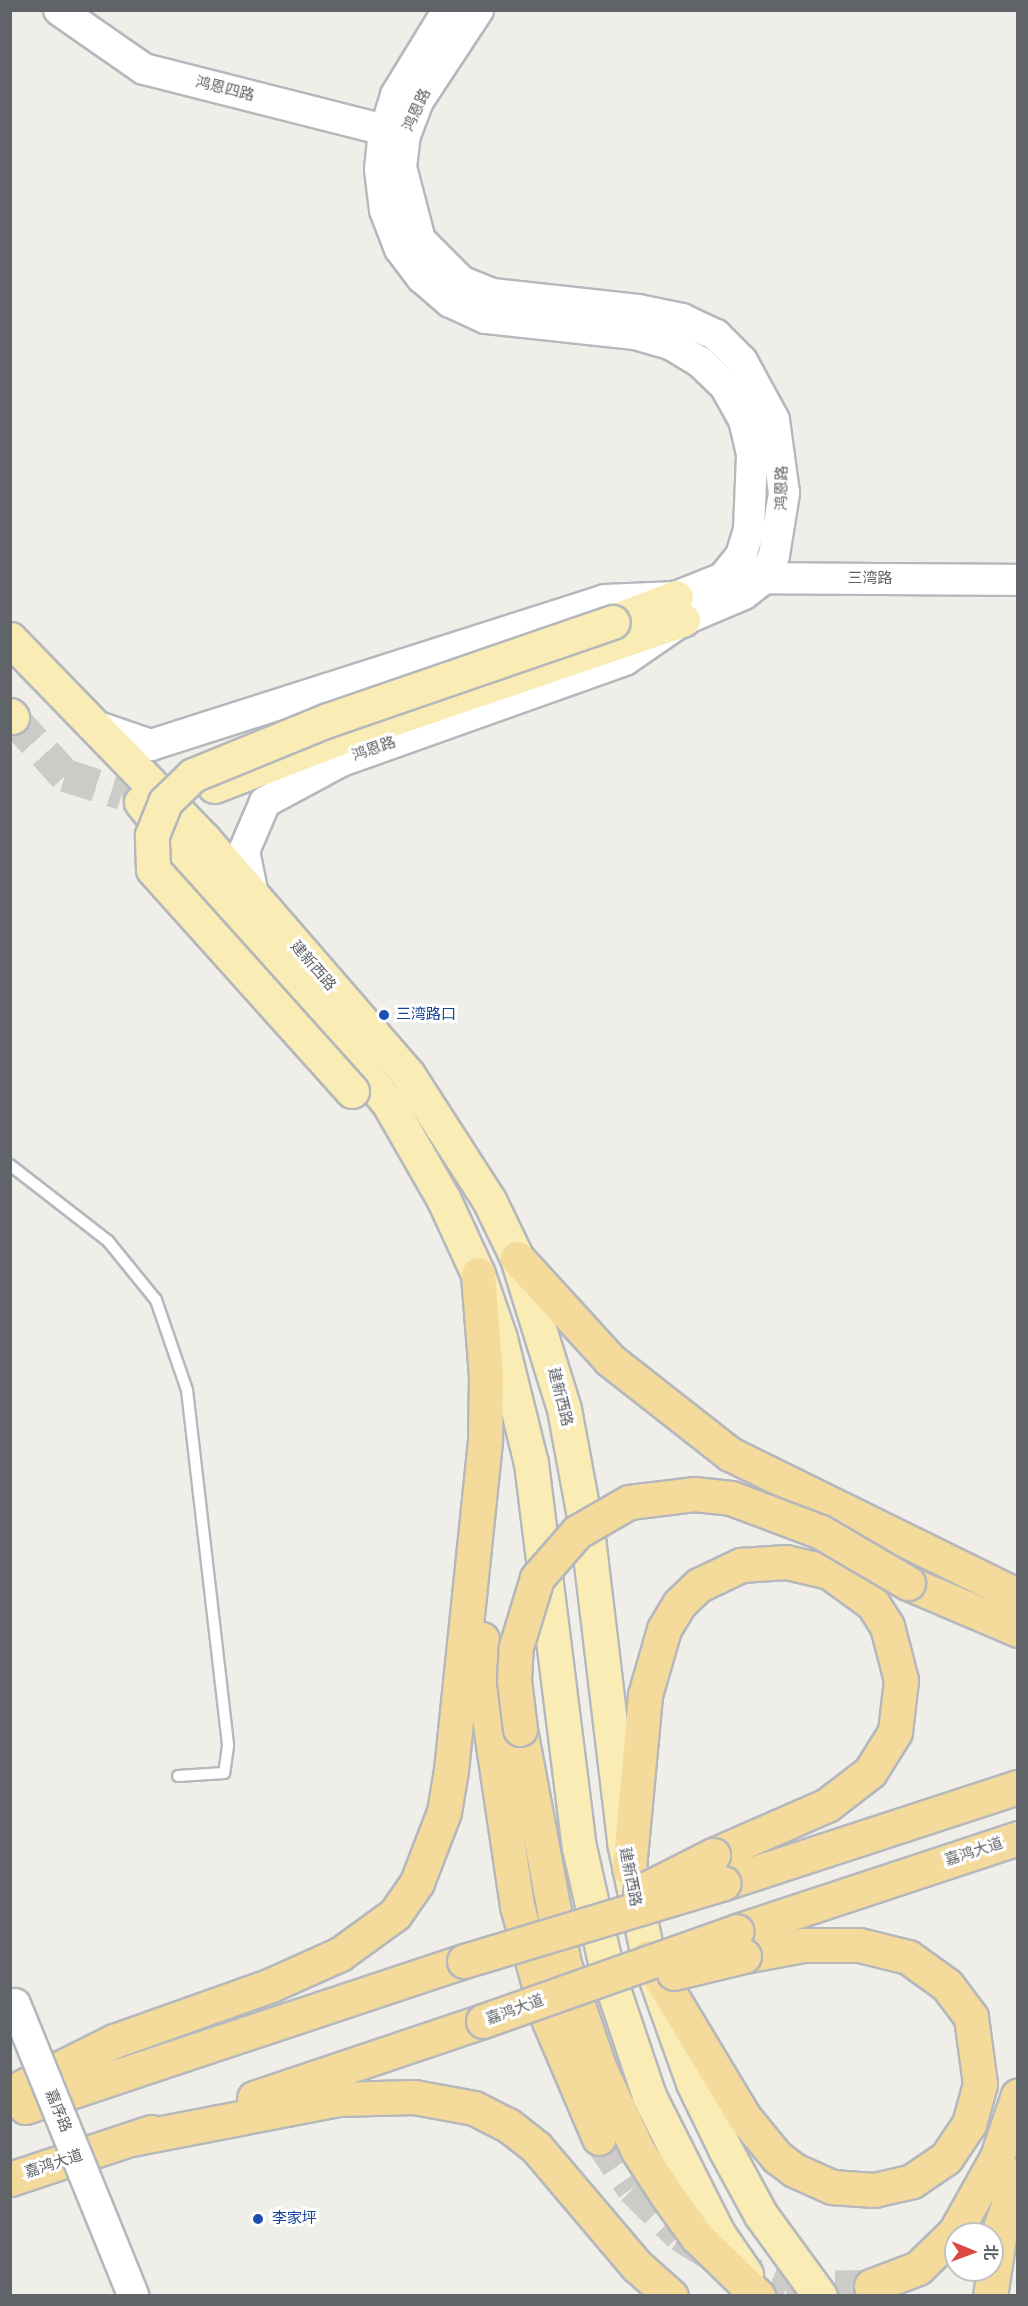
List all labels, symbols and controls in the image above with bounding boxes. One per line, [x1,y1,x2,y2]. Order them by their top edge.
street label: 鸿恩四路 [194,73,256,105]
street label: 鸿恩路 [399,86,435,134]
street label: 鸿恩路 [773,465,791,511]
street label: 三湾路 [848,570,892,588]
street label: 鸿恩路 [350,733,398,765]
street label: 建新西路 [287,937,339,995]
place label: 三湾路口 [396,1006,456,1024]
marker: 三湾路口 [377,1008,391,1022]
street label: 建新西路 [544,1366,576,1428]
street label: 嘉鸿大道 [943,1834,1005,1870]
street label: 建新西路 [615,1846,645,1908]
street label: 嘉鸿大道 [484,1991,546,2029]
street label: 嘉序路 [41,2087,75,2135]
street label: 嘉鸿大道 [23,2146,85,2182]
marker: 李家坪 [249,2210,267,2228]
place label: 李家坪 [272,2210,317,2228]
north arrow [944,2222,1004,2282]
text: 北 [980,2244,1000,2260]

